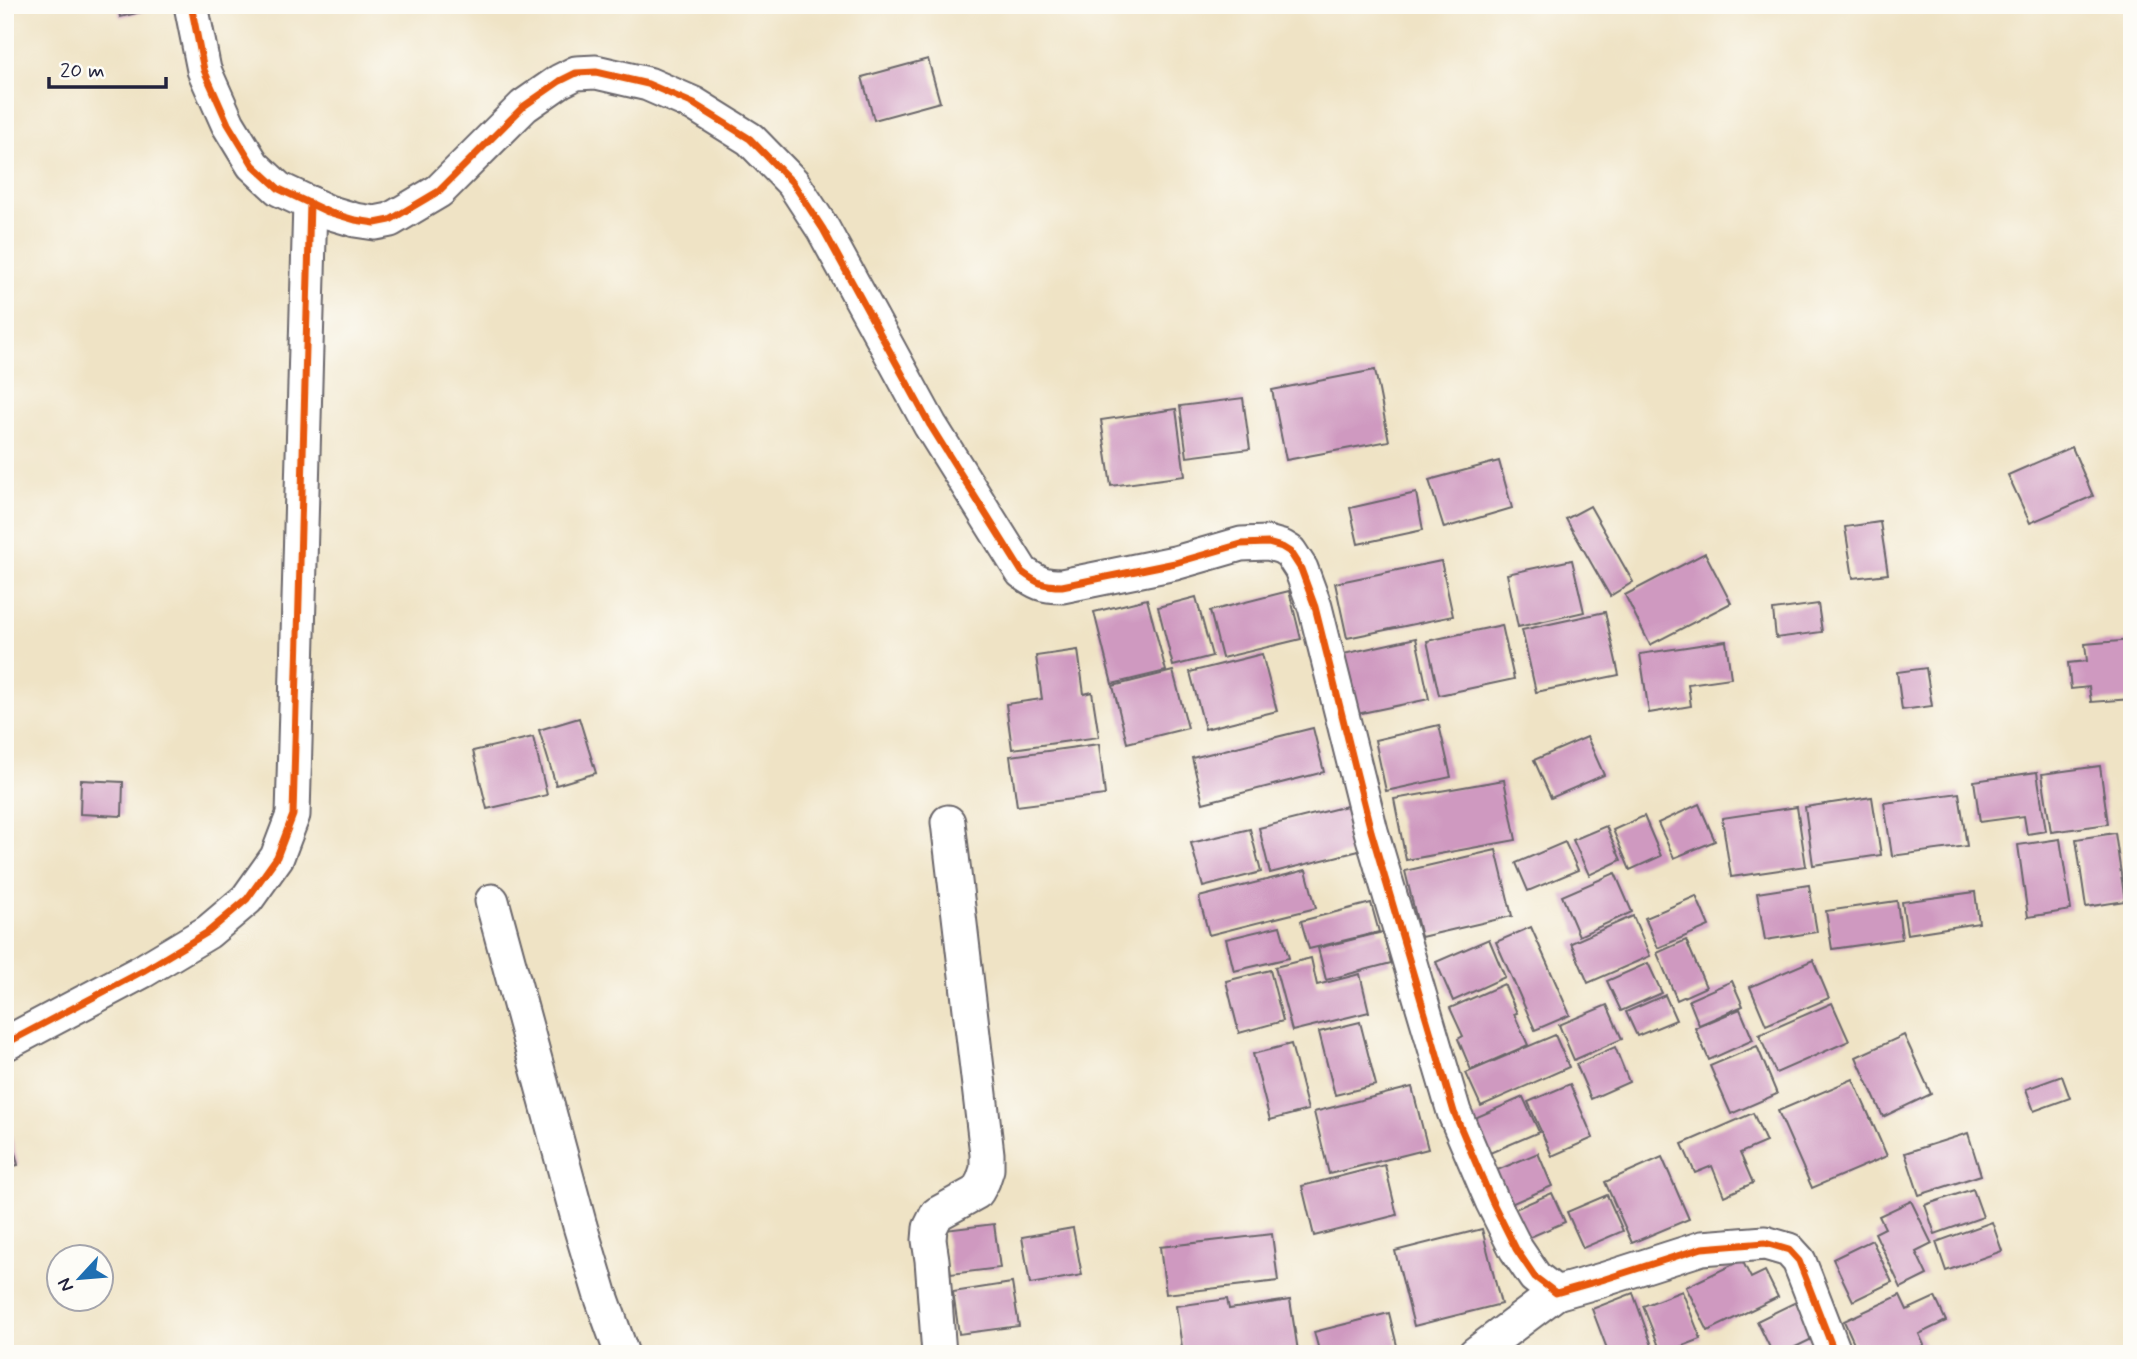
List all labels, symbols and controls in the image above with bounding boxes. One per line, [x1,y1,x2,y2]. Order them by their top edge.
scale bar [49,46,166,90]
text: 20 m [60,57,105,85]
north arrow [46,1244,116,1314]
text: N [52,1274,80,1296]

